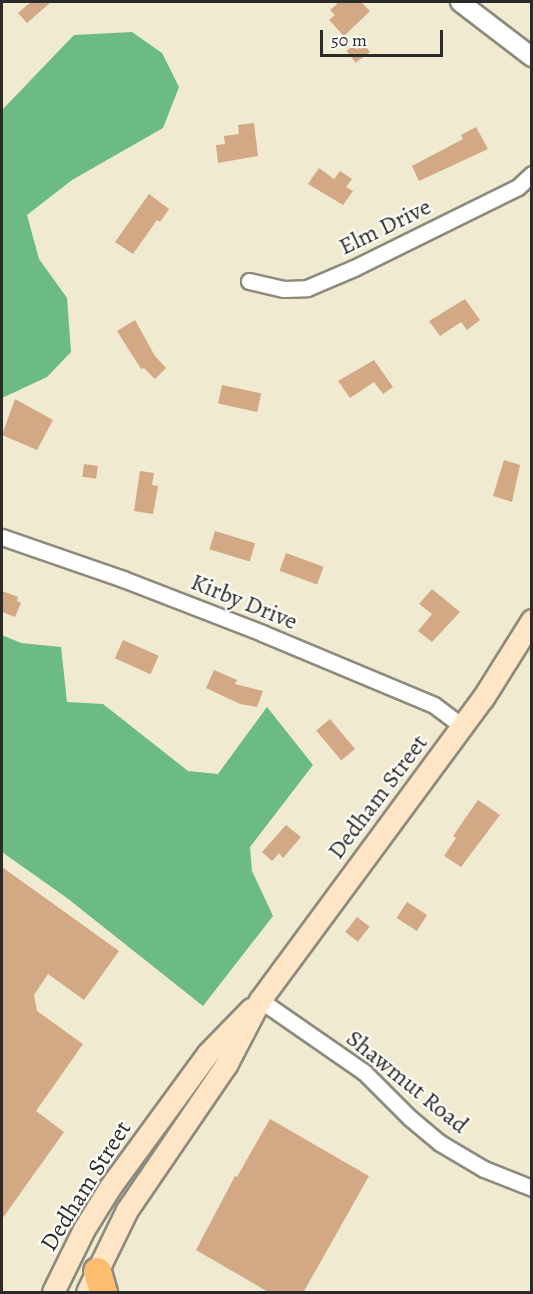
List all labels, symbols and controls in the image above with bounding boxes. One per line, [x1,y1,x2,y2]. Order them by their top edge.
scale bar [323,18,446,56]
text: 50 m [331,28,367,52]
street label: Elm Drive [334,192,436,262]
street label: Kirby Drive [187,568,301,636]
street label: Dedham Street [322,729,434,865]
street label: Shawmut Road [340,1024,474,1140]
street label: Dedham Street [35,1116,137,1256]

